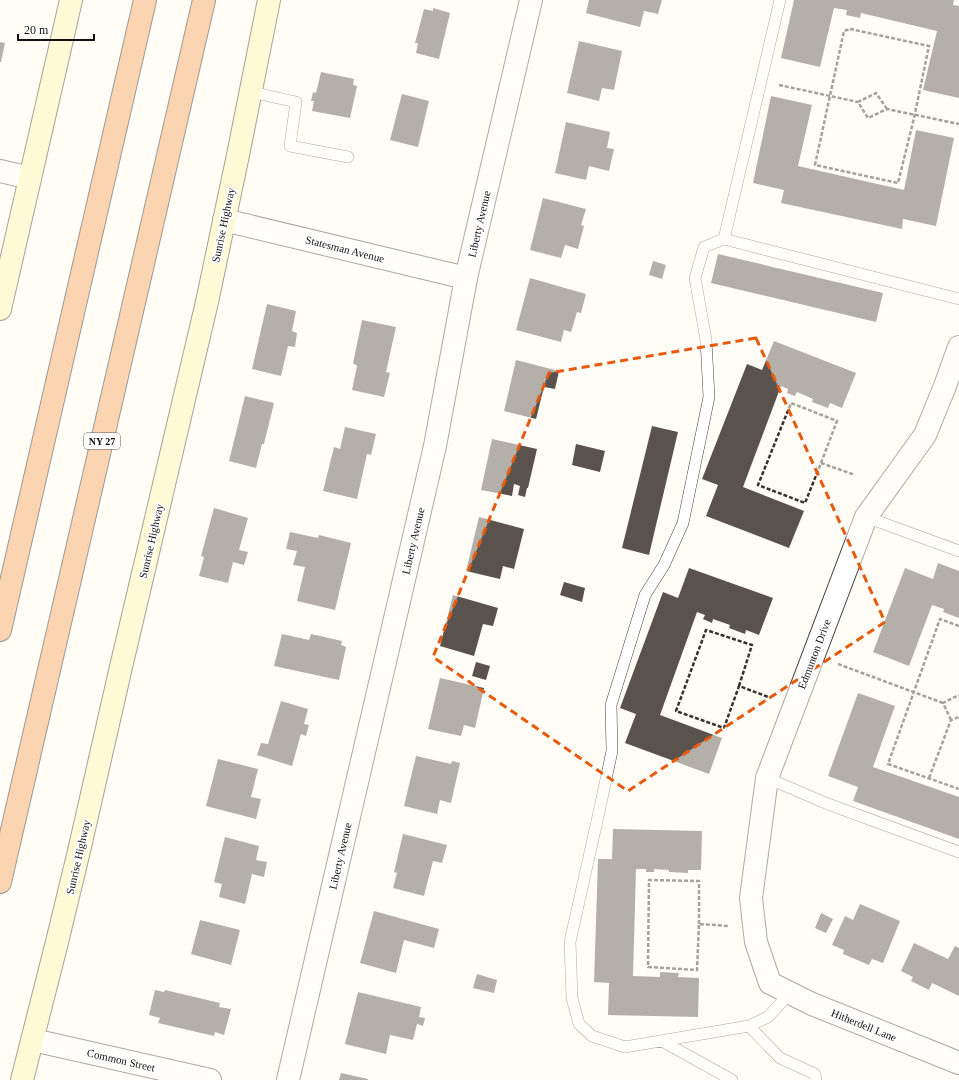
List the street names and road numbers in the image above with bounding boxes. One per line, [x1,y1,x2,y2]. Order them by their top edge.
street label: Sunrise Highway [209,186,237,263]
street label: Liberty Avenue [466,189,493,258]
street label: Statesman Avenue [304,233,386,265]
road number: NY 27 [84,433,120,449]
street label: Sunrise Highway [137,502,166,579]
street label: Liberty Avenue [400,506,427,575]
street label: Edmunton Drive [795,617,833,691]
street label: Sunrise Highway [64,818,93,895]
street label: Liberty Avenue [327,821,354,890]
street label: Hitherdell Lane [830,1006,898,1044]
street label: Common Street [86,1046,156,1074]

